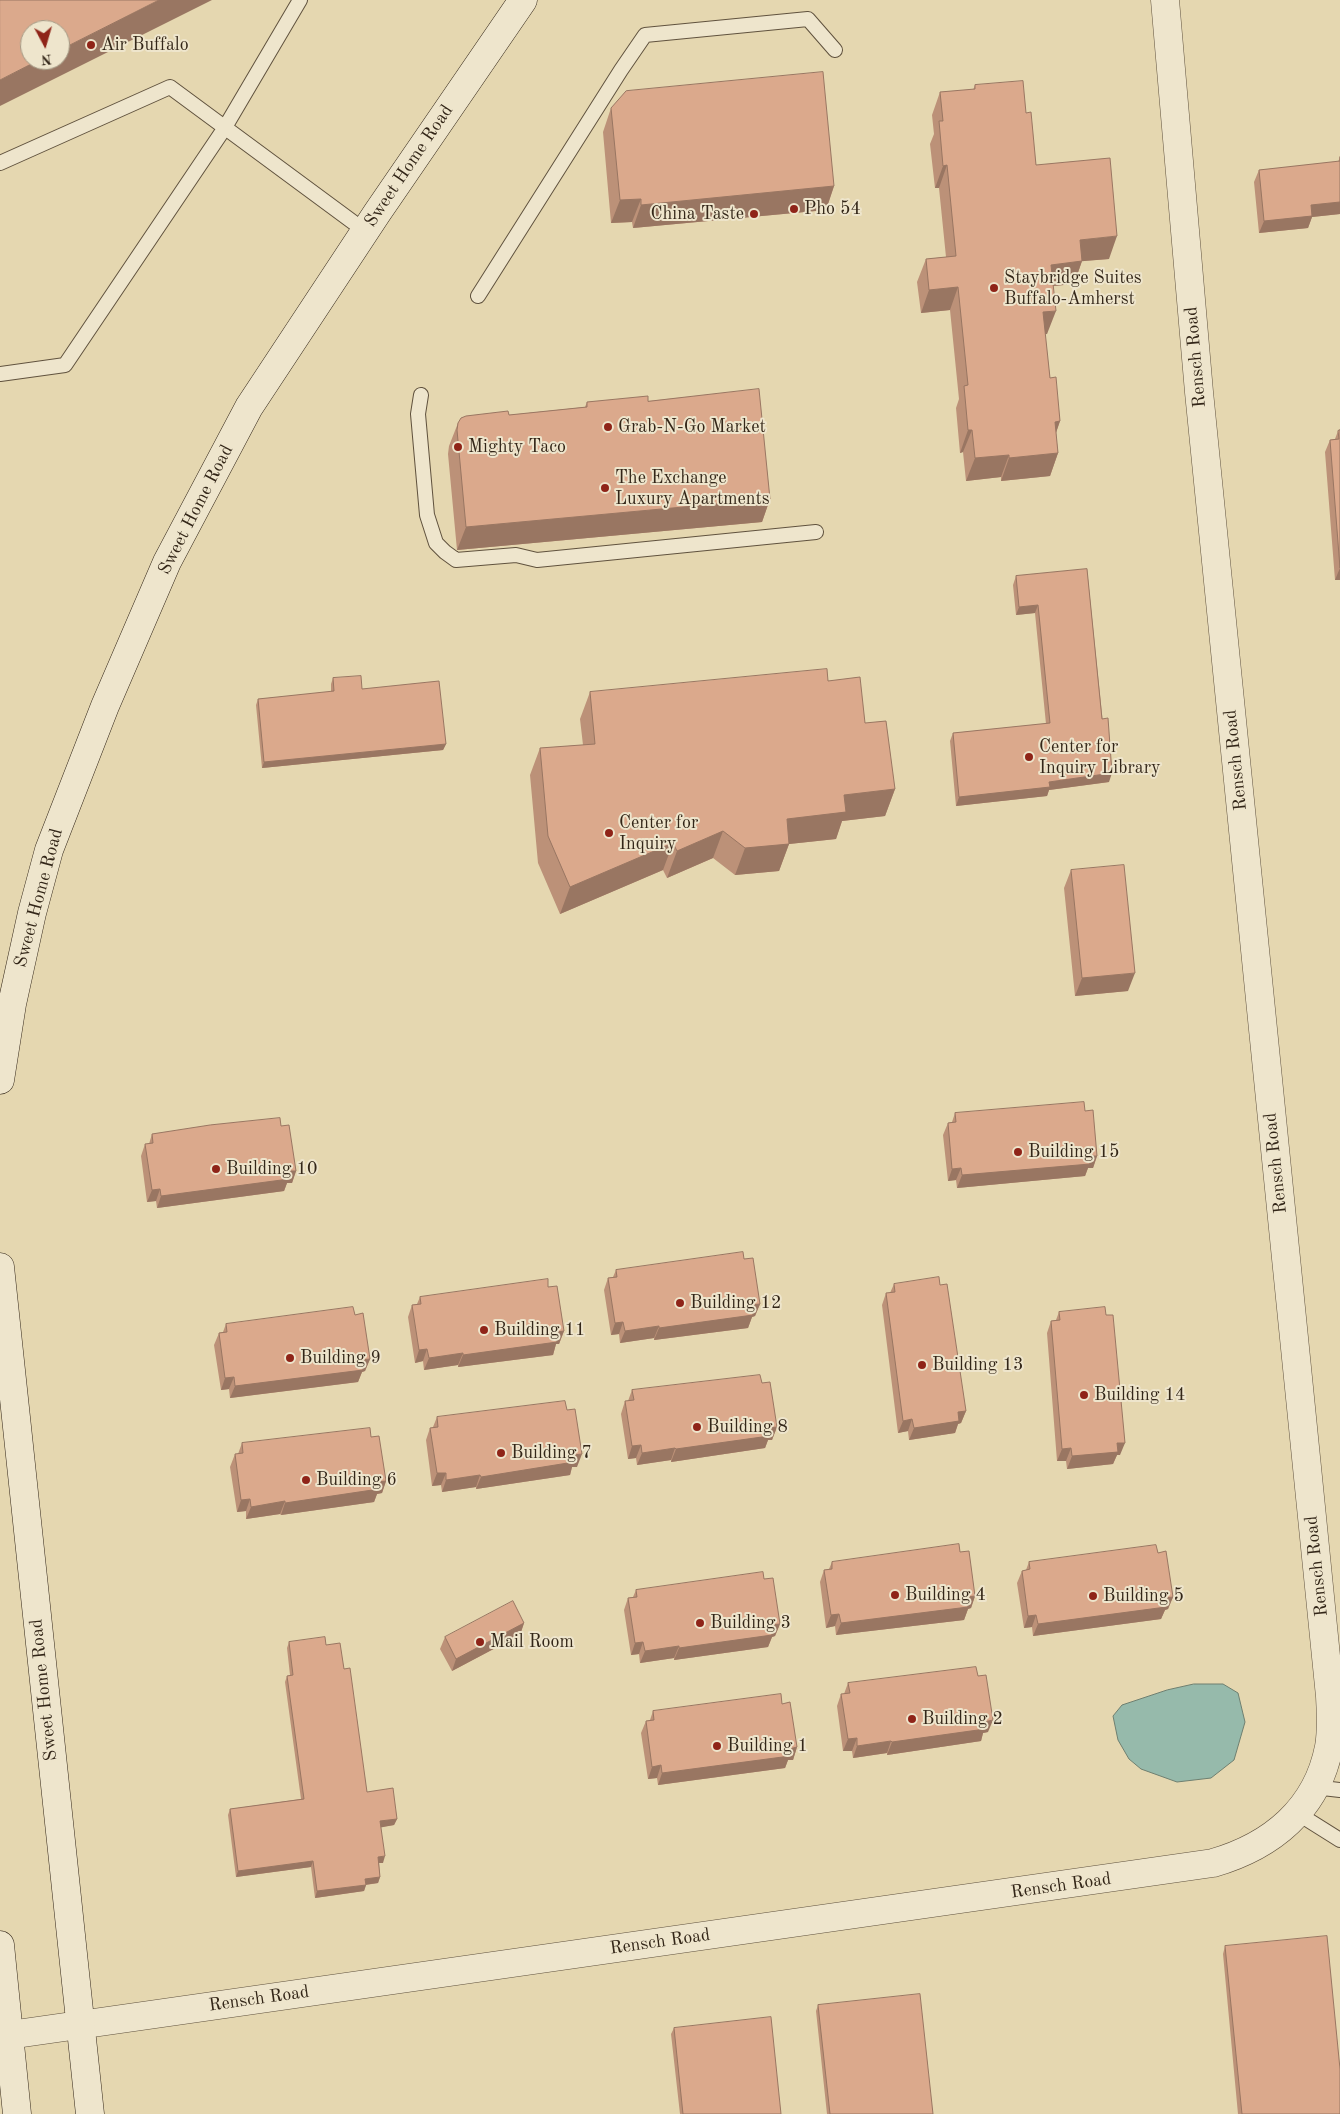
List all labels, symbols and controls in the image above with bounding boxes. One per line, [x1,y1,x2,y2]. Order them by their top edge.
north arrow [20,20,70,70]
place label: Air Buffalo [101,34,189,56]
marker: Air Buffalo [85,39,97,51]
text: N [40,51,53,66]
street label: Sweet Home Road [360,101,458,231]
place label: Pho 54 [804,198,861,220]
place label: China Taste [650,203,744,225]
marker: Pho 54 [788,203,800,215]
marker: China Taste [748,208,760,220]
place label: Staybridge Suites Buffalo-Amherst [1004,267,1142,310]
marker: Staybridge Suites Buffalo-Amherst [988,282,1000,294]
street label: Rensch Road [1181,306,1211,408]
place label: Grab-N-Go Market [618,416,766,438]
marker: Grab-N-Go Market [602,421,614,433]
place label: Mighty Taco [468,436,566,458]
street label: Sweet Home Road [154,441,238,579]
marker: Mighty Taco [452,441,464,453]
place label: The Exchange Luxury Apartments [615,467,770,509]
marker: The Exchange Luxury Apartments [599,482,611,494]
street label: Rensch Road [1220,708,1252,812]
place label: Center for Inquiry Library [1039,736,1161,779]
marker: Center for Inquiry Library [1023,751,1035,763]
place label: Center for Inquiry [619,812,698,854]
street label: Sweet Home Road [10,826,68,970]
marker: Center for Inquiry [603,827,615,839]
street label: Rensch Road [1260,1111,1292,1215]
place label: Building 15 [1028,1141,1119,1163]
marker: Building 15 [1012,1146,1024,1158]
place label: Building 10 [226,1158,317,1180]
marker: Building 10 [210,1163,222,1175]
place label: Building 12 [690,1292,781,1314]
marker: Building 12 [674,1297,686,1309]
place label: Building 11 [494,1319,585,1341]
marker: Building 11 [478,1324,490,1336]
place label: Building 9 [300,1347,381,1369]
marker: Building 9 [284,1352,296,1364]
place label: Building 13 [932,1354,1023,1376]
marker: Building 13 [916,1359,928,1371]
place label: Building 14 [1094,1384,1185,1406]
marker: Building 14 [1078,1389,1090,1401]
place label: Building 8 [707,1416,788,1438]
marker: Building 8 [691,1421,703,1433]
place label: Building 7 [511,1442,592,1464]
marker: Building 7 [495,1447,507,1459]
place label: Building 6 [316,1469,397,1491]
marker: Building 6 [300,1474,312,1486]
street label: Rensch Road [1301,1514,1333,1618]
place label: Building 4 [905,1584,986,1606]
place label: Building 5 [1103,1585,1184,1607]
marker: Building 4 [889,1589,901,1601]
marker: Building 5 [1087,1590,1099,1602]
place label: Building 3 [710,1612,791,1634]
marker: Building 3 [694,1617,706,1629]
street label: Sweet Home Road [26,1618,62,1762]
place label: Mail Room [490,1631,574,1653]
marker: Mail Room [474,1636,486,1648]
place label: Building 2 [922,1708,1003,1730]
marker: Building 2 [906,1713,918,1725]
place label: Building 1 [727,1735,808,1757]
marker: Building 1 [711,1740,723,1752]
street label: Rensch Road [1009,1868,1113,1904]
street label: Rensch Road [608,1924,712,1960]
street label: Rensch Road [207,1981,311,2017]

